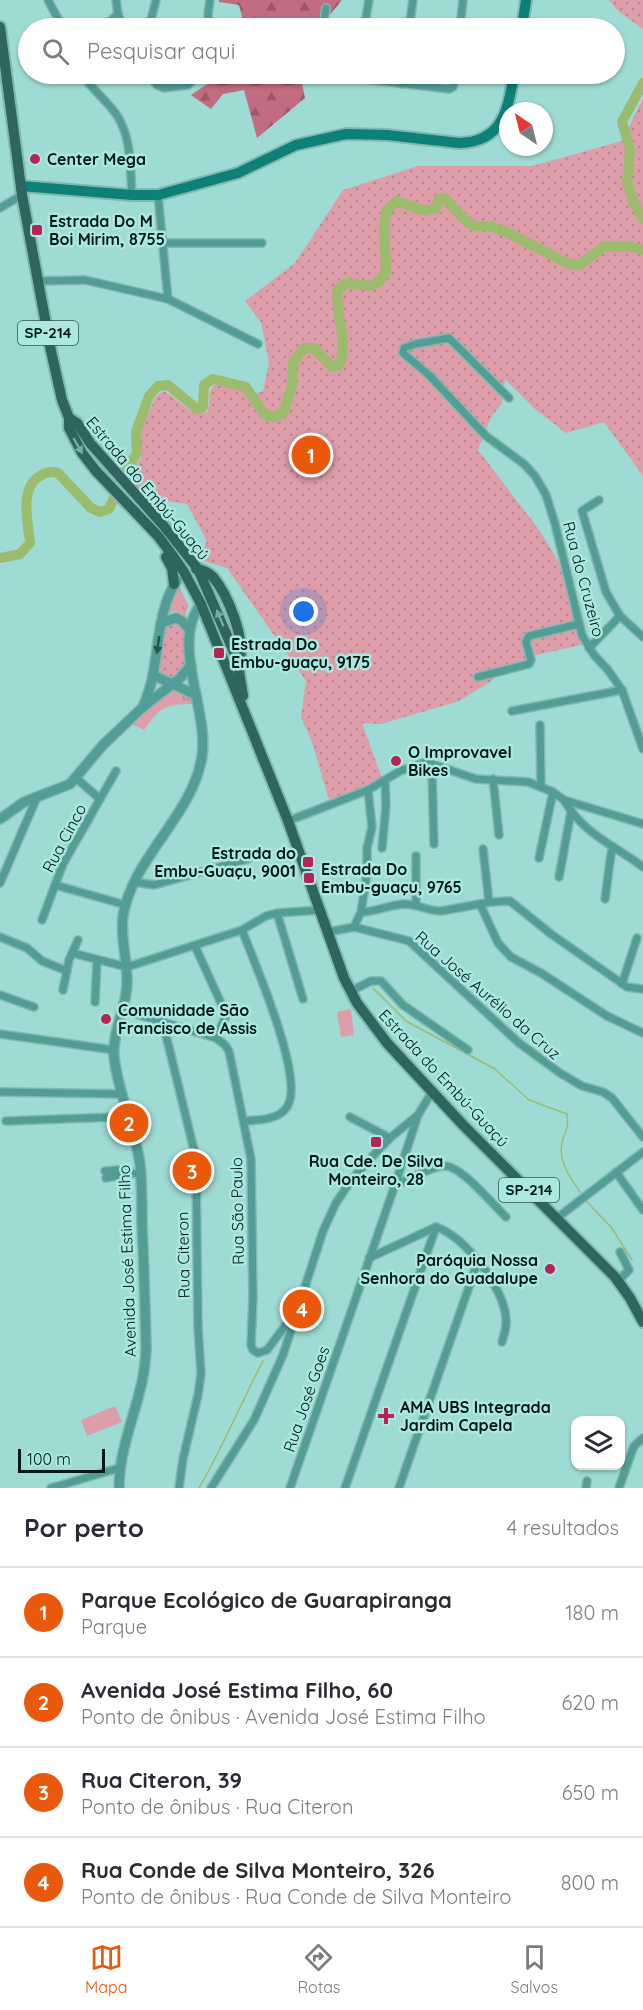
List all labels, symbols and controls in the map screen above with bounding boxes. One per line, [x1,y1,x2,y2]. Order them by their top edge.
search box [18,18,625,84]
icon: search [39,35,72,68]
text: Pesquisar aqui [87,37,235,65]
north arrow [499,102,553,156]
place label: Center Mega [47,149,146,169]
marker: Center Mega [28,152,42,166]
place label: Estrada Do M Boi Mirim, 8755 [49,211,165,249]
marker: Estrada Do M Boi Mirim, 8755 [30,223,44,237]
road number: SP-214 [18,321,78,345]
street label: Estrada do Embú-Guaçú [82,412,214,564]
pin: 1 [292,432,330,478]
one-way arrow [73,438,83,455]
street label: Rua do Cruzeiro [559,519,609,639]
your location [289,597,318,626]
one-way arrow [215,608,225,626]
place label: Estrada Do Embu-guaçu, 9175 [231,634,370,672]
one-way arrow [153,636,162,655]
marker: Estrada Do Embu-guaçu, 9175 [212,646,226,660]
place label: O Improvavel Bikes [408,742,512,780]
marker: O Improvavel Bikes [389,754,403,768]
street label: Rua Cinco [38,800,90,876]
place label: Estrada do Embu-Guaçu, 9001 [154,843,296,881]
marker: Estrada do Embu-Guaçu, 9001 [301,855,315,869]
place label: Estrada Do Embu-guaçu, 9765 [321,859,462,897]
marker: Estrada Do Embu-guaçu, 9765 [302,871,316,885]
street label: Rua José Aurélio da Cruz [411,926,565,1064]
place label: Comunidade São Francisco de Assis [118,1000,257,1038]
street label: Estrada do Embú-Guaçú [375,1005,513,1151]
marker: Comunidade São Francisco de Assis [99,1012,113,1026]
pin: 2 [110,1100,148,1146]
marker: Rua Cde. De Silva Monteiro, 28 [369,1135,383,1149]
pin: 3 [172,1148,212,1194]
place label: Rua Cde. De Silva Monteiro, 28 [309,1151,443,1189]
street label: Rua São Paulo [226,1157,248,1265]
street label: Avenida José Estima Filho [114,1164,140,1358]
road number: SP-214 [499,1178,559,1202]
street label: Rua Citeron [172,1211,194,1299]
place label: Paróquia Nossa Senhora do Guadalupe [361,1250,538,1288]
marker: Paróquia Nossa Senhora do Guadalupe [543,1262,557,1276]
pin: 4 [282,1286,322,1332]
street label: Rua José Goes [279,1343,333,1455]
place label: AMA UBS Integrada Jardim Capela [400,1397,551,1435]
marker: AMA UBS Integrada Jardim Capela [377,1407,395,1425]
map controls [571,1416,625,1470]
button: layers [571,1416,625,1470]
scale bar [18,1446,105,1474]
text: 100 m [27,1449,71,1469]
text: Por perto [24,1511,144,1544]
text: 4 resultados [507,1515,619,1540]
text: Parque Ecológico de Guarapiranga [81,1586,452,1614]
text: 1 [40,1600,47,1625]
text: 180 m [565,1600,619,1625]
text: Parque [81,1614,147,1639]
text: Avenida José Estima Filho, 60 [81,1676,393,1704]
text: 2 [38,1690,49,1715]
text: 620 m [562,1690,619,1715]
text: Ponto de ônibus · Avenida José Estima Filho [81,1704,486,1729]
text: Rua Citeron, 39 [81,1766,242,1794]
text: 3 [38,1780,49,1805]
text: 650 m [562,1780,619,1805]
text: Ponto de ônibus · Rua Citeron [81,1794,353,1819]
text: Rua Conde de Silva Monteiro, 326 [81,1856,435,1884]
text: 4 [38,1870,49,1895]
text: 800 m [561,1870,619,1895]
text: Ponto de ônibus · Rua Conde de Silva Monteiro [81,1884,511,1909]
tab: Mapa [85,1941,127,1997]
tab: Rotas [297,1941,340,1997]
tab: Salvos [510,1941,558,1997]

